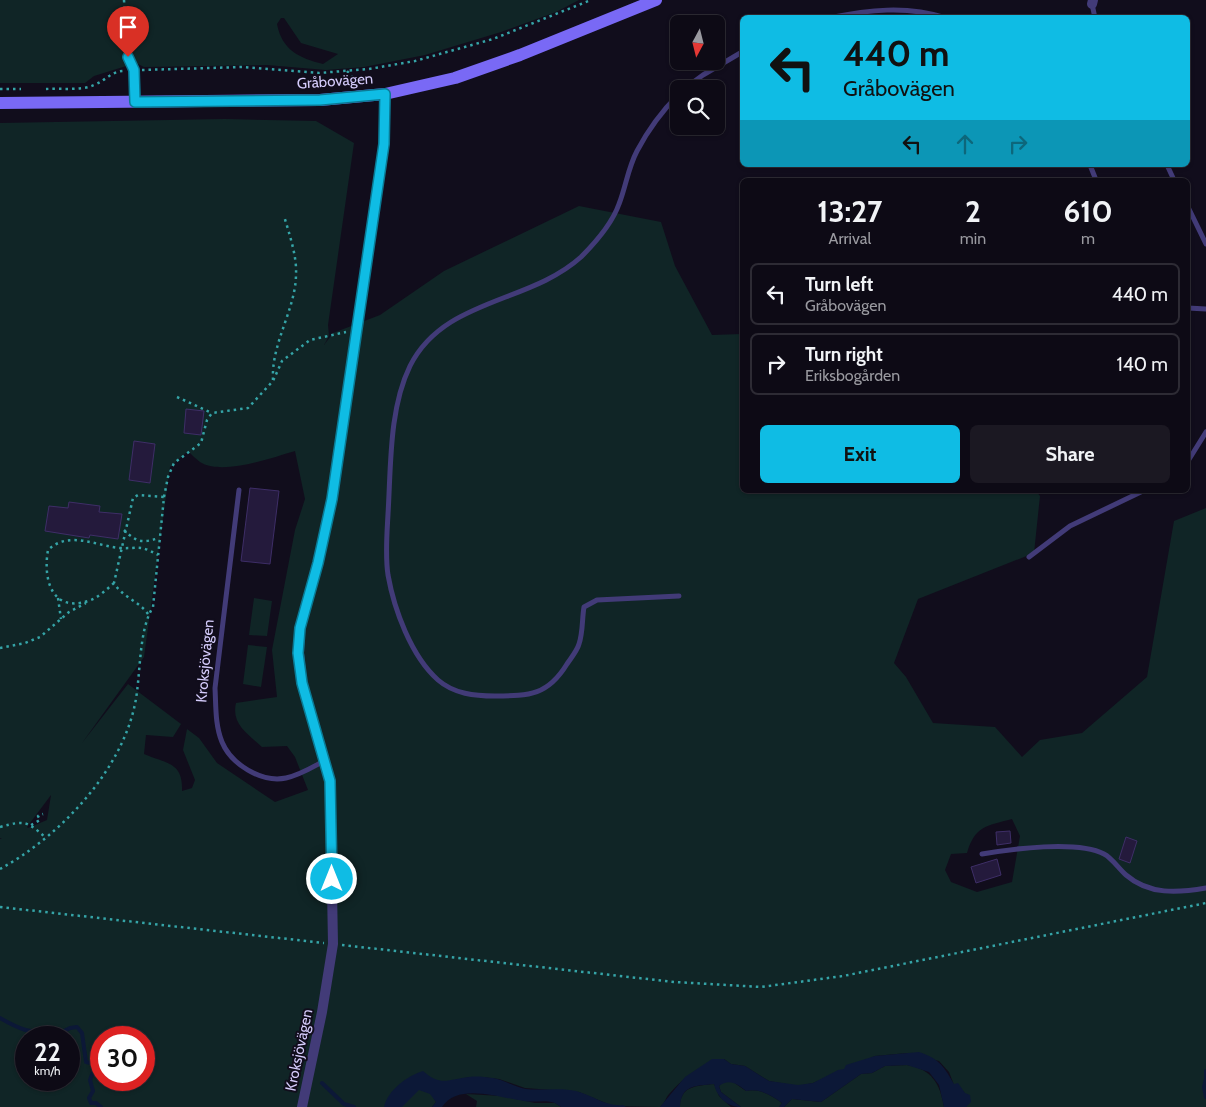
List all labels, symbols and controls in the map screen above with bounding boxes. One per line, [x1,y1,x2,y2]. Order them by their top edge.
pin [107,6,149,57]
icon: arrive [114,13,142,41]
north arrow [670,15,725,70]
map controls [670,15,725,135]
text: 440 m [843,32,949,75]
icon: left [760,35,825,100]
street label: Gråbovägen [296,69,374,93]
text: Gråbovägen [843,75,955,102]
button: search [670,80,725,135]
icon: left [898,130,926,158]
icon: ahead [951,130,979,158]
icon: right [1004,130,1032,158]
text: 13:27 [817,193,882,230]
text: 2 [965,193,981,230]
text: 610 [1063,193,1113,230]
text: Arrival [829,229,871,248]
text: min [960,229,986,248]
text: m [1081,229,1095,248]
text: Turn left [805,273,873,296]
icon: left [762,280,790,308]
text: 440 m [1112,283,1168,306]
text: Gråbovägen [805,296,886,315]
text: Turn right [805,343,883,366]
icon: right [762,350,790,378]
text: 140 m [1117,353,1168,376]
text: Eriksbogården [805,366,900,385]
button: Exit [760,425,960,483]
button: Share [970,425,1170,483]
street label: Kroksjövägen [192,619,218,703]
position arrow [305,852,357,904]
street label: Kroksjövägen [282,1007,316,1093]
speed limit sign: 30 [90,1026,155,1091]
text: 22 [34,1037,61,1067]
text: km/h [34,1063,61,1078]

